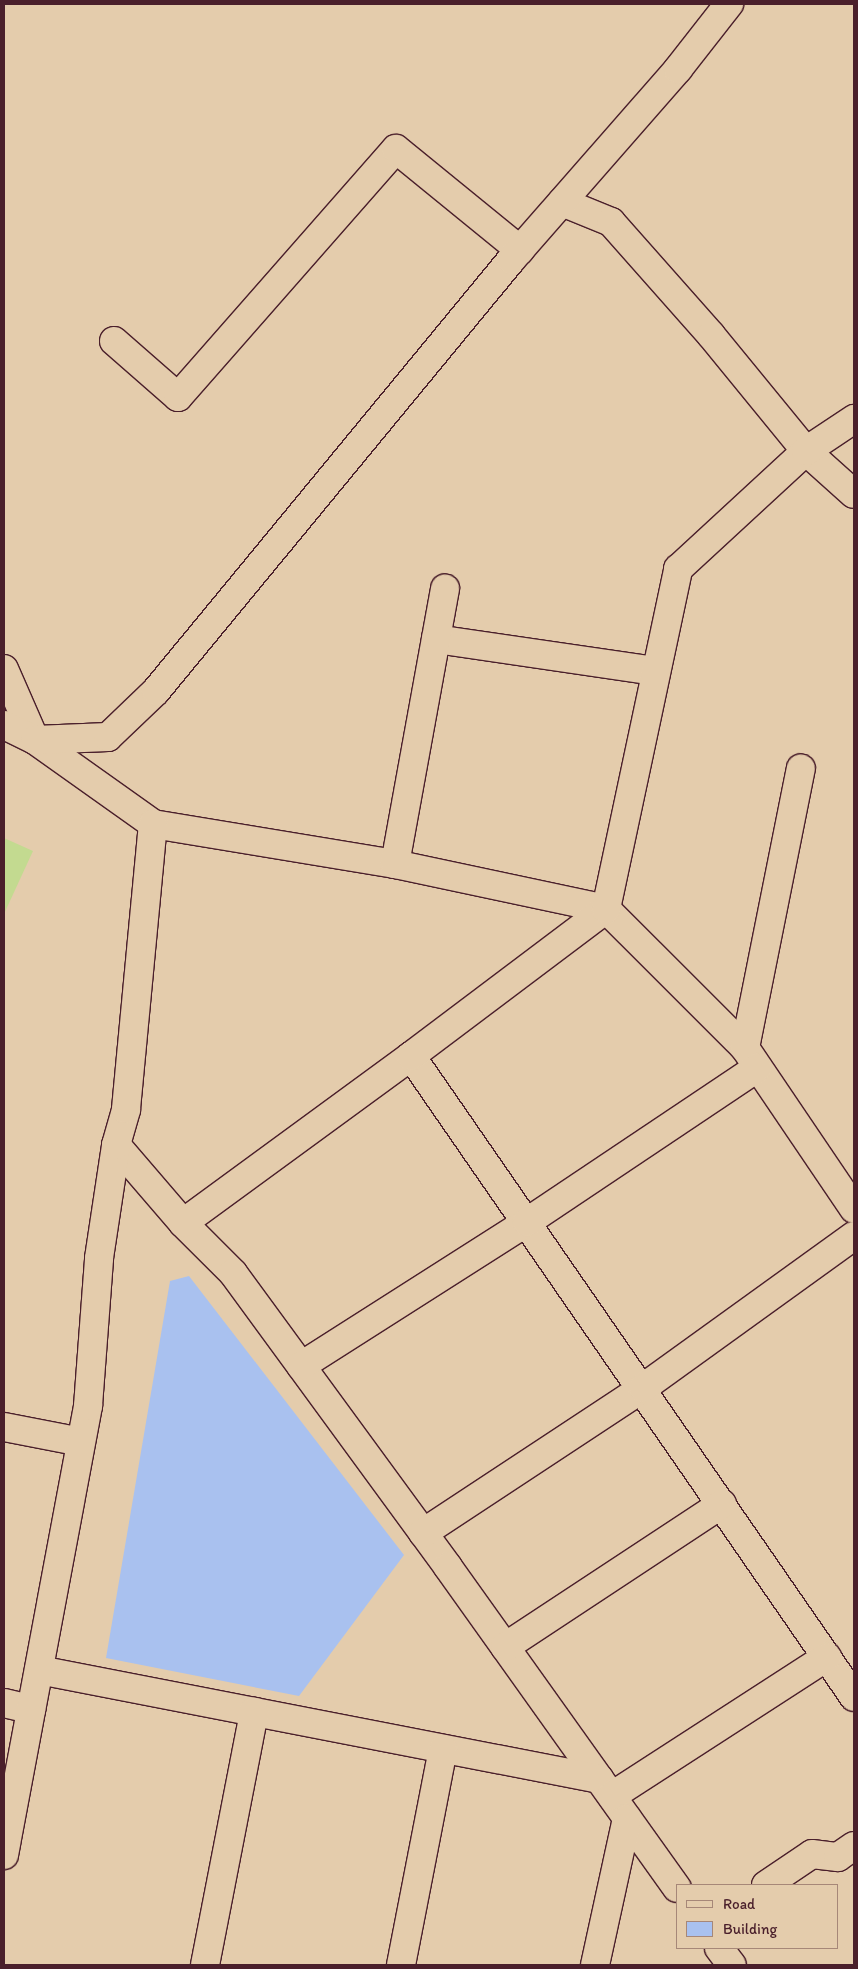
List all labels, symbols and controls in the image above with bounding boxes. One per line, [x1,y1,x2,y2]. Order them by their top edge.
legend [676,1884,838,1949]
text: Road [723,1895,755,1913]
text: Building [723,1920,777,1938]

